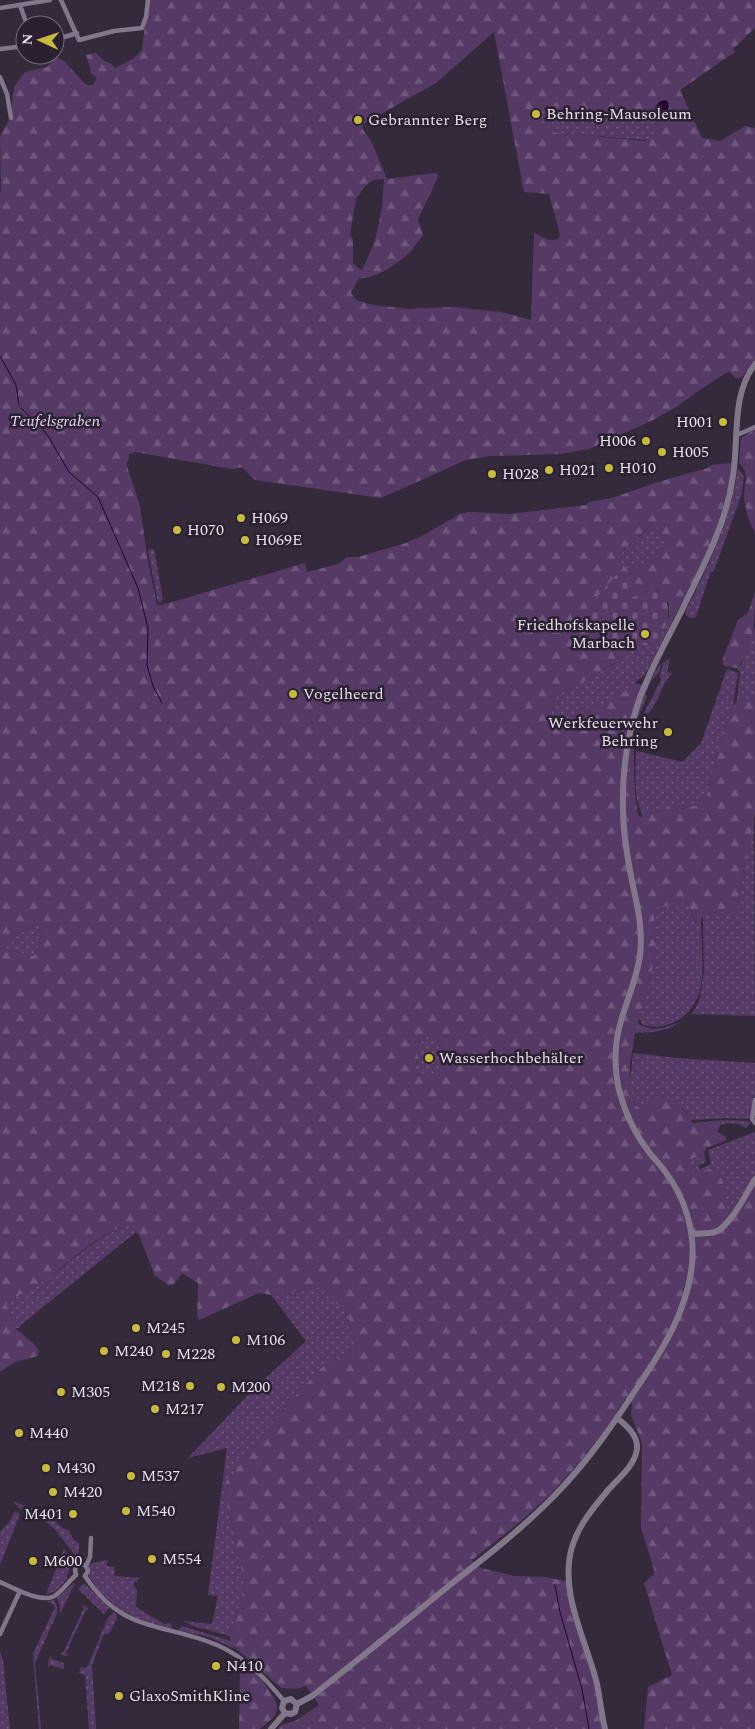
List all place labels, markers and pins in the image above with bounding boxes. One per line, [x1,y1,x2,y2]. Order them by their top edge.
place label: Behring-Mausoleum [546,102,692,126]
place label: Gebrannter Berg [368,108,487,132]
marker: Behring-Mausoleum [530,108,542,120]
marker: Gebrannter Berg [352,114,364,126]
place label: H001 [676,410,713,434]
marker: H001 [717,416,729,428]
place label: H006 [599,429,636,453]
marker: H006 [640,435,652,447]
place label: H005 [672,440,709,464]
marker: H005 [656,446,668,458]
place label: H010 [619,456,656,480]
place label: H021 [559,458,596,482]
place label: H028 [502,462,539,486]
marker: H010 [603,462,615,474]
marker: H021 [543,464,555,476]
marker: H028 [486,468,498,480]
place label: H069 [251,506,288,530]
marker: H069 [235,512,247,524]
place label: H070 [187,518,224,542]
marker: H070 [171,524,183,536]
place label: H069E [255,528,302,552]
marker: H069E [239,534,251,546]
place label: Friedhofskapelle Marbach [517,613,635,655]
marker: Friedhofskapelle Marbach [639,628,651,640]
place label: Vogelheerd [303,682,384,706]
marker: Vogelheerd [287,688,299,700]
place label: Werkfeuerwehr Behring [548,711,658,753]
marker: Werkfeuerwehr Behring [662,726,674,738]
place label: Wasserhochbehälter [439,1046,583,1070]
marker: Wasserhochbehälter [423,1052,435,1064]
place label: M245 [146,1316,185,1340]
marker: M245 [130,1322,142,1334]
place label: M106 [246,1328,285,1352]
marker: M106 [230,1334,242,1346]
place label: M240 [114,1339,153,1363]
place label: M228 [176,1342,215,1366]
marker: M240 [98,1345,110,1357]
marker: M228 [160,1348,172,1360]
place label: M218 [141,1374,180,1398]
place label: M200 [231,1375,270,1399]
place label: M305 [71,1380,110,1404]
marker: M218 [184,1380,196,1392]
marker: M200 [215,1381,227,1393]
marker: M305 [55,1386,67,1398]
place label: M217 [165,1397,204,1421]
marker: M217 [149,1403,161,1415]
place label: M440 [29,1421,68,1445]
marker: M440 [13,1427,25,1439]
place label: M430 [56,1456,95,1480]
marker: M430 [40,1462,52,1474]
place label: M537 [141,1464,180,1488]
marker: M537 [125,1470,137,1482]
place label: M420 [63,1480,102,1504]
marker: M420 [47,1486,59,1498]
place label: M540 [136,1499,175,1523]
place label: M401 [24,1502,63,1526]
marker: M540 [120,1505,132,1517]
marker: M401 [67,1508,79,1520]
place label: M554 [162,1547,201,1571]
place label: M600 [43,1549,82,1573]
marker: M554 [146,1553,158,1565]
marker: M600 [27,1555,39,1567]
place label: N410 [226,1654,263,1678]
marker: N410 [210,1660,222,1672]
place label: GlaxoSmithKline [129,1684,250,1708]
marker: GlaxoSmithKline [113,1690,125,1702]

